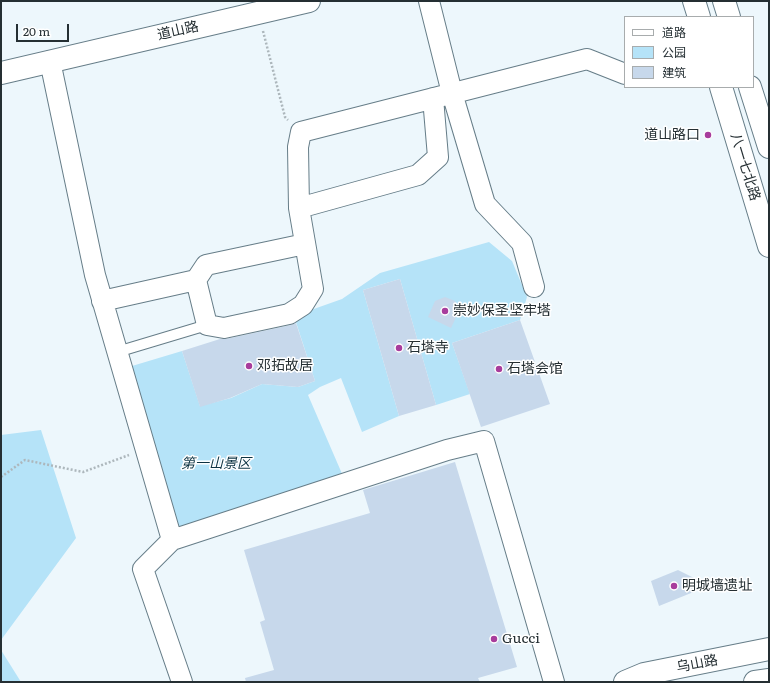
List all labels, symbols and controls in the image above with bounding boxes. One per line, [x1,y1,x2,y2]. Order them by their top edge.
scale bar [18,16,71,42]
legend [624,16,754,88]
street label: 道山路 [156,18,200,44]
text: 20 m [23,22,50,40]
text: 道路 [662,23,686,41]
text: 公园 [662,43,686,61]
text: 建筑 [662,63,686,81]
place label: 道山路口 [644,127,700,143]
marker: 道山路口 [703,130,713,140]
street label: 八一七北路 [727,131,763,203]
place label: 崇妙保圣坚牢塔 [453,303,551,319]
marker: 崇妙保圣坚牢塔 [440,306,450,316]
place label: 石塔寺 [407,340,449,356]
marker: 石塔寺 [394,343,404,353]
place label: 邓拓故居 [257,358,313,374]
marker: 邓拓故居 [244,361,254,371]
place label: 石塔会馆 [507,361,563,377]
marker: 石塔会馆 [494,364,504,374]
park label: 第一山景区 [181,456,251,472]
place label: 明城墙遗址 [682,578,752,594]
marker: 明城墙遗址 [669,581,679,591]
place label: Gucci [502,631,540,647]
marker: Gucci [489,634,499,644]
street label: 乌山路 [675,652,719,676]

